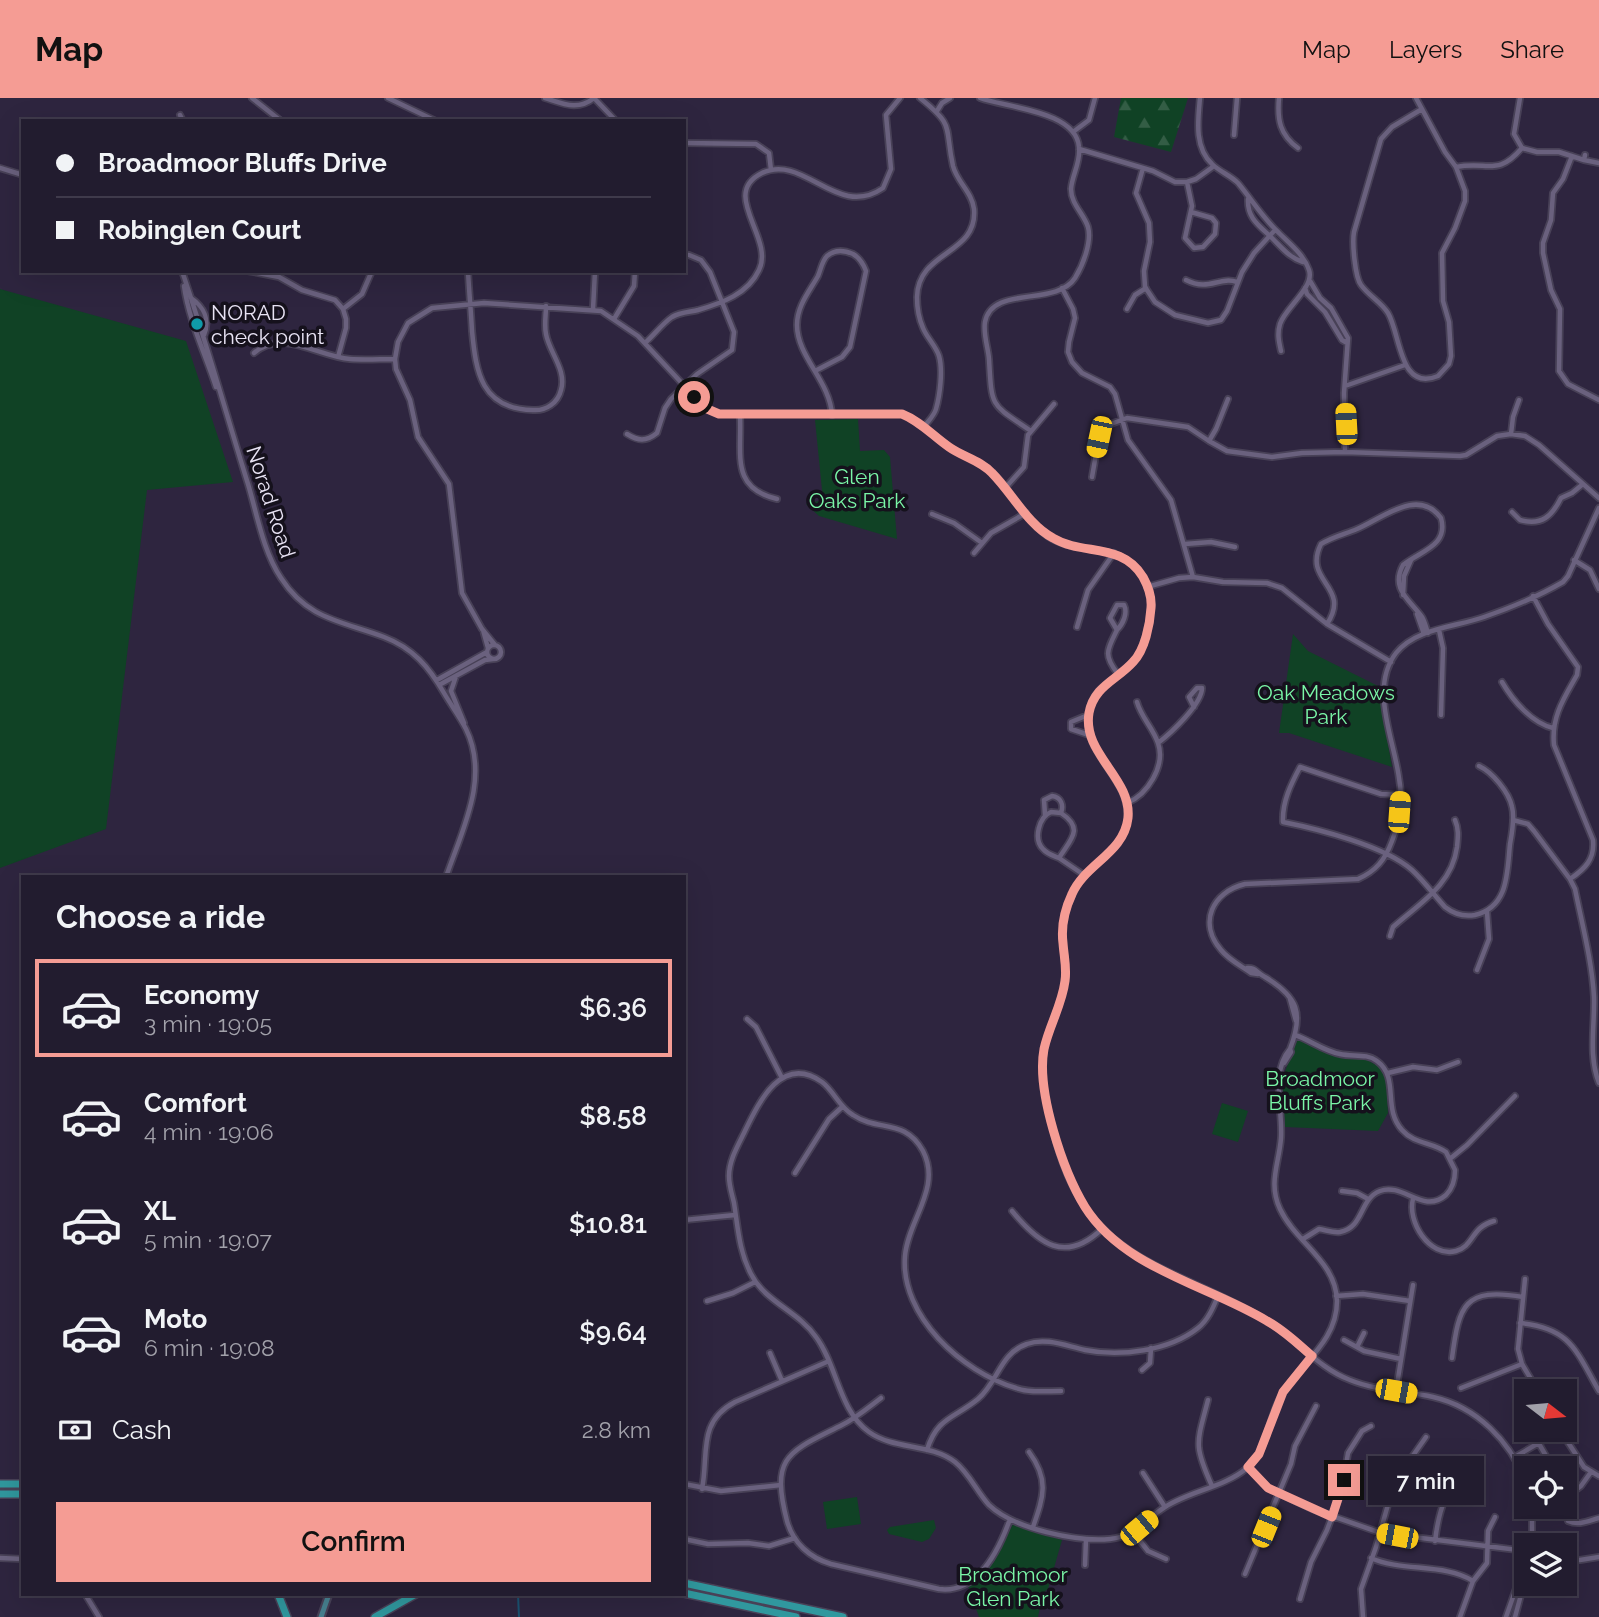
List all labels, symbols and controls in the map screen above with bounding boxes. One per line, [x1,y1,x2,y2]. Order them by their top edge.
text: Map [35,30,103,69]
text: Map [1302,35,1351,64]
text: Layers [1389,35,1462,64]
text: Share [1500,35,1564,64]
text: Broadmoor Bluffs Drive [98,148,387,178]
text: Robinglen Court [98,215,301,245]
place label: NORAD check point [211,300,324,349]
marker: NORAD check point [189,316,205,332]
route start [678,381,710,413]
car [1335,402,1358,446]
car [1085,414,1114,460]
street label: Norad Road [241,443,301,561]
park label: Glen Oaks Park [809,464,905,513]
park label: Oak Meadows Park [1257,680,1395,729]
car [1388,790,1411,834]
text: Choose a ride [56,898,265,935]
icon: car [60,977,123,1040]
text: Economy [144,980,259,1010]
text: $6.36 [579,993,647,1023]
text: 3 min · 19:05 [144,1010,272,1037]
park label: Broadmoor Bluffs Park [1265,1066,1375,1115]
icon: car [60,1085,123,1148]
text: Comfort [144,1088,247,1118]
text: $8.58 [580,1101,647,1131]
text: 4 min · 19:06 [144,1118,274,1145]
icon: car [60,1193,123,1256]
text: XL [144,1196,176,1226]
text: $10.81 [569,1209,647,1239]
text: 5 min · 19:07 [144,1226,272,1253]
icon: car [60,1301,123,1364]
text: Moto [144,1304,207,1334]
text: $9.64 [579,1317,647,1347]
text: 6 min · 19:08 [144,1334,275,1361]
car [1374,1377,1419,1405]
north arrow [1514,1379,1577,1442]
map controls [1514,1379,1577,1596]
icon: cash [56,1411,94,1449]
text: Cash [112,1415,172,1445]
text: 2.8 km [582,1416,651,1443]
callout: 7 min [1368,1456,1484,1504]
button: locate [1514,1456,1577,1519]
route end [1328,1464,1360,1496]
text: 7 min [1397,1467,1455,1494]
button: Confirm [56,1502,651,1582]
car [1249,1504,1284,1550]
car [1117,1506,1162,1550]
car [1375,1522,1420,1550]
button: layers [1514,1533,1577,1596]
park label: Broadmoor Glen Park [958,1562,1068,1611]

